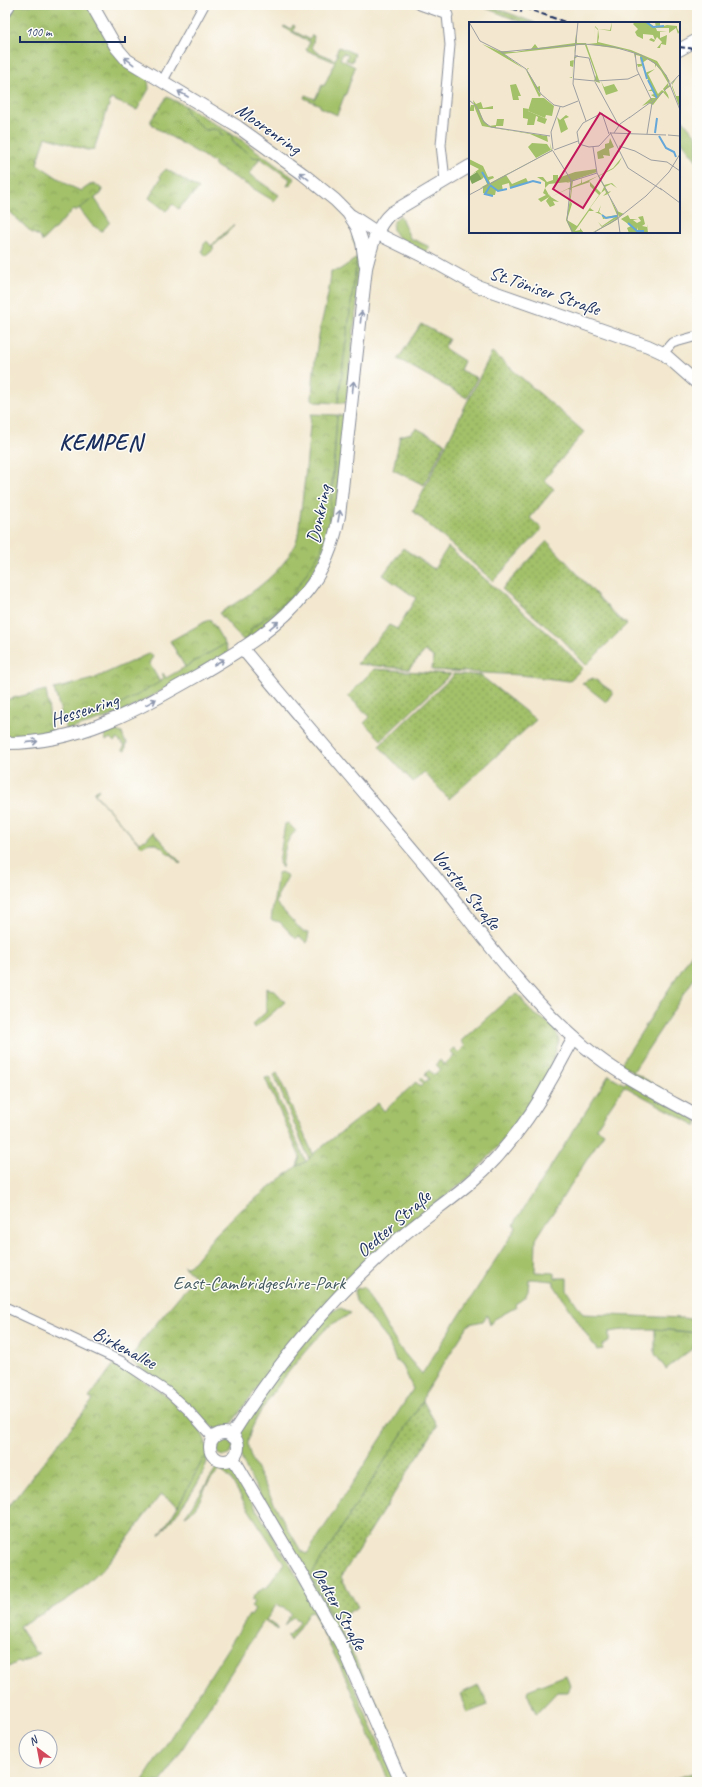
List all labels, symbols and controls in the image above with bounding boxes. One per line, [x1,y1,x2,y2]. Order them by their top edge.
scale bar [20,18,125,44]
inset map [469,22,680,233]
text: 100 m [26,24,53,40]
one-way arrow [124,56,135,65]
one-way arrow [177,90,189,98]
street label: Moorenring [231,98,307,161]
one-way arrow [299,171,310,180]
street label: St.Töniser Straße [486,261,605,322]
one-way arrow [357,311,364,324]
one-way arrow [349,381,357,394]
district label: KEMPEN [59,428,146,457]
street label: Donkring [301,482,337,546]
one-way arrow [335,510,343,523]
one-way arrow [268,621,279,630]
one-way arrow [213,658,225,666]
street label: Hessenring [47,687,123,732]
one-way arrow [144,698,156,705]
one-way arrow [25,738,38,746]
street label: Vorster Straße [427,845,507,936]
street label: Oedter Straße [351,1184,437,1263]
park label: East-Cambridgeshire-Park [173,1271,346,1295]
street label: Birkenallee [89,1321,162,1375]
street label: Oedter Straße [307,1563,373,1656]
north arrow [18,1729,58,1769]
text: N [26,1732,41,1748]

